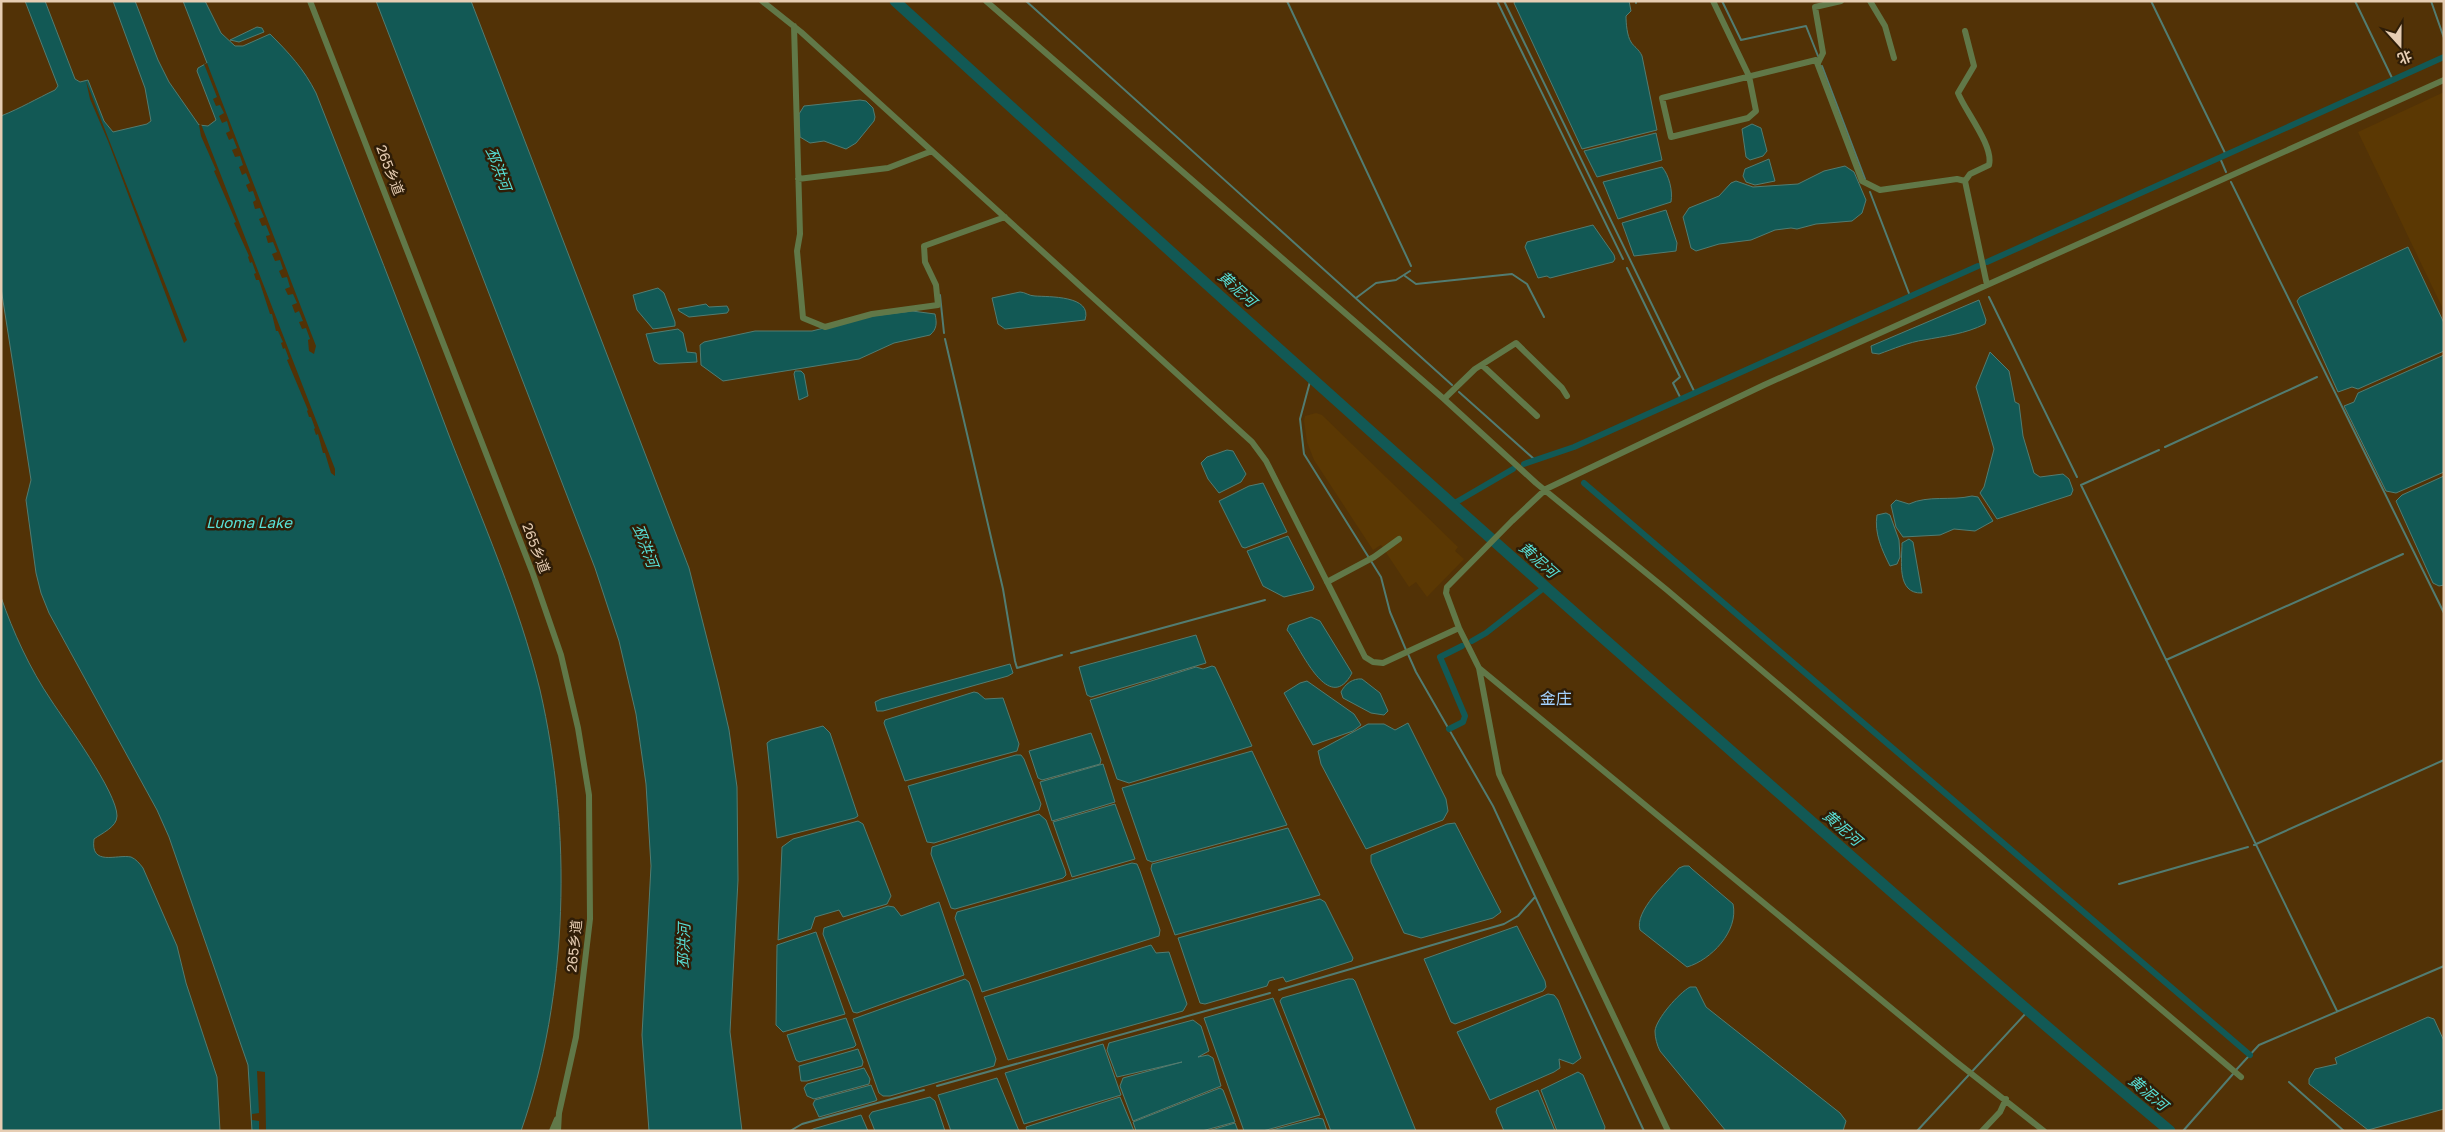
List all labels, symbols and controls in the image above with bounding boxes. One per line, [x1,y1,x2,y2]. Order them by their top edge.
north arrow [2375,20,2425,70]
text: 北 [2395,47,2414,68]
street label: 265乡道 [373,142,408,197]
water label: 邳洪河 [482,144,516,196]
water label: 黄泥河 [1215,267,1263,312]
water label: Luoma Lake [206,513,293,531]
street label: 265乡道 [519,520,554,575]
water label: 邳洪河 [629,521,663,573]
water label: 黄泥河 [1516,538,1564,583]
district label: 金庄 [1540,688,1572,708]
water label: 黄泥河 [1820,806,1868,851]
street label: 265乡道 [562,919,585,973]
water label: 邳洪河 [674,920,692,969]
water label: 黄泥河 [2126,1071,2174,1116]

